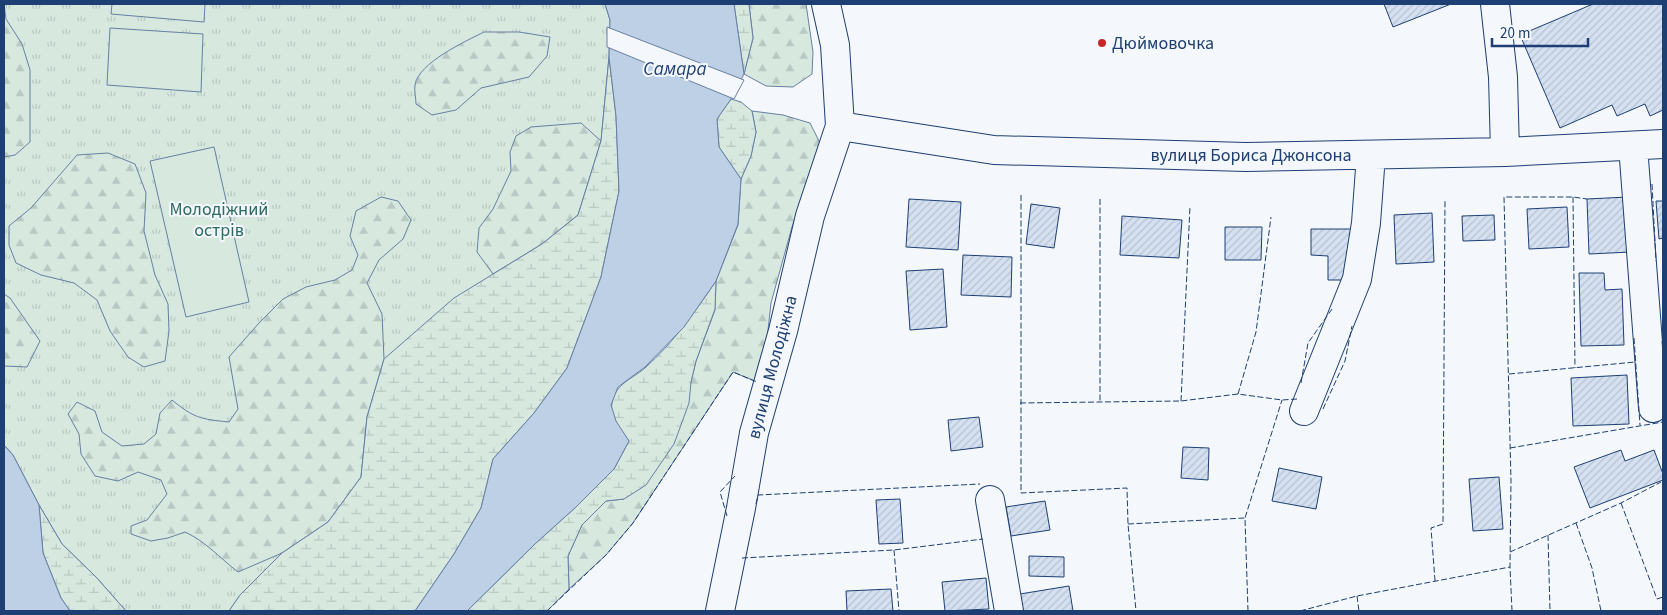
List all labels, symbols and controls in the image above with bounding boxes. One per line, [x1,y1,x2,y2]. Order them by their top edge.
scale bar [1492,15,1588,47]
text: 20 m [1500,23,1530,44]
place label: Дюймовочка [1112,31,1214,56]
marker: Дюймовочка [1096,37,1108,49]
water label: Самара [643,56,707,83]
street label: вулиця Бориса Джонсона [1150,143,1352,168]
park label: Молодіжний острів [169,197,269,243]
street label: вулиця Молодіжна [741,293,804,442]

